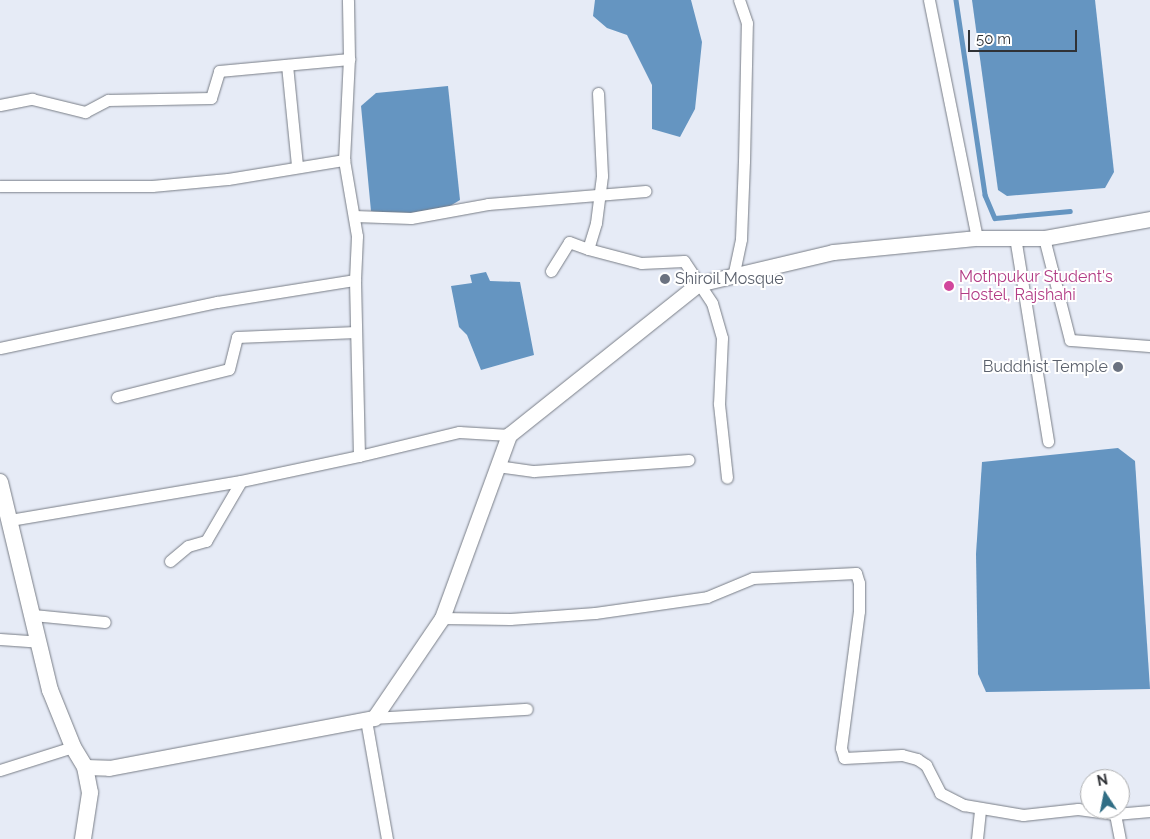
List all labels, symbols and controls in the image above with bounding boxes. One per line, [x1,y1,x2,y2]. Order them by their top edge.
scale bar [970,20,1079,52]
text: 50 m [976,30,1011,48]
place label: Mothpukur Student's Hostel, Rajshahi [959,267,1113,305]
place label: Shiroil Mosque [675,269,784,289]
marker: Shiroil Mosque [659,273,671,285]
marker: Mothpukur Student's Hostel, Rajshahi [943,280,955,292]
place label: Buddhist Temple [982,357,1108,377]
marker: Buddhist Temple [1112,361,1124,373]
north arrow [1080,769,1130,819]
text: N [1096,771,1109,789]

